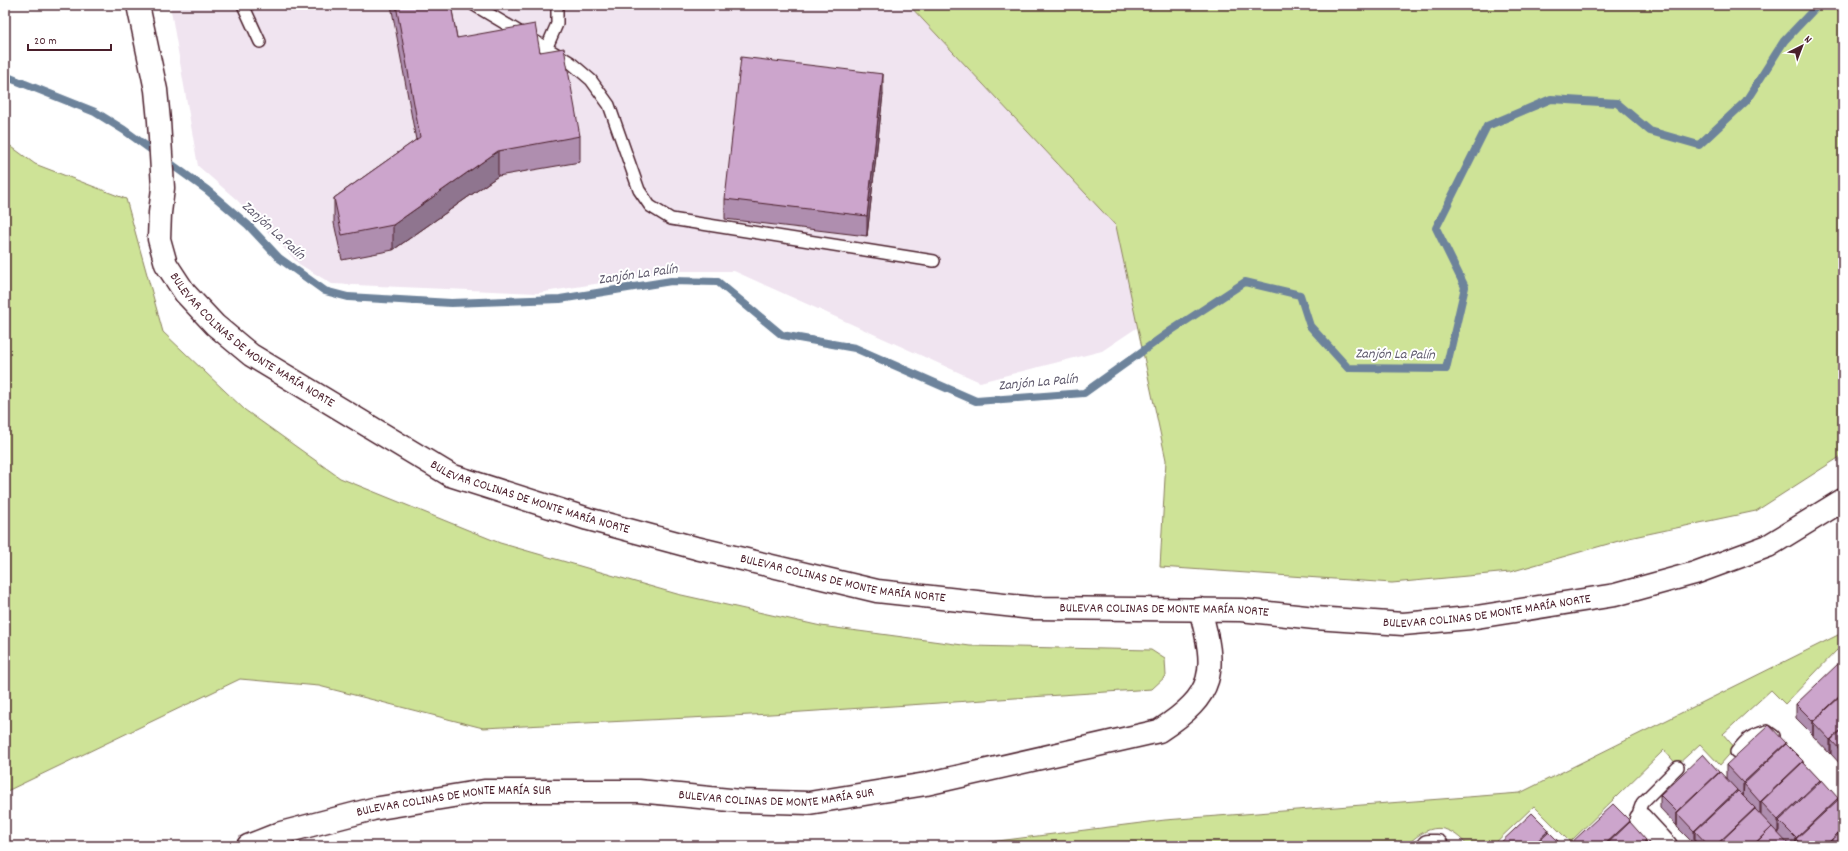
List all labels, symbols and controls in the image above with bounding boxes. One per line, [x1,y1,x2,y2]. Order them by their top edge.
scale bar [28,26,111,52]
north arrow [1782,26,1822,66]
text: N [1800,32,1815,48]
text: 20 m [34,33,57,50]
water label: Zanjón La Palín [237,197,310,265]
water label: Zanjón La Palín [597,259,679,290]
street label: BULEVAR COLINAS DE MONTE MARÍA NORTE [165,269,338,413]
water label: Zanjón La Palín [1355,344,1435,366]
water label: Zanjón La Palín [997,370,1079,396]
street label: BULEVAR COLINAS DE MONTE MARÍA NORTE [426,456,632,539]
street label: BULEVAR COLINAS DE MONTE MARÍA NORTE [738,549,947,608]
street label: BULEVAR COLINAS DE MONTE MARÍA NORTE [1382,589,1592,634]
street label: BULEVAR COLINAS DE MONTE MARÍA NORTE [1060,599,1270,622]
street label: BULEVAR COLINAS DE MONTE MARÍA SUR [354,782,551,822]
street label: BULEVAR COLINAS DE MONTE MARÍA SUR [678,783,875,813]

